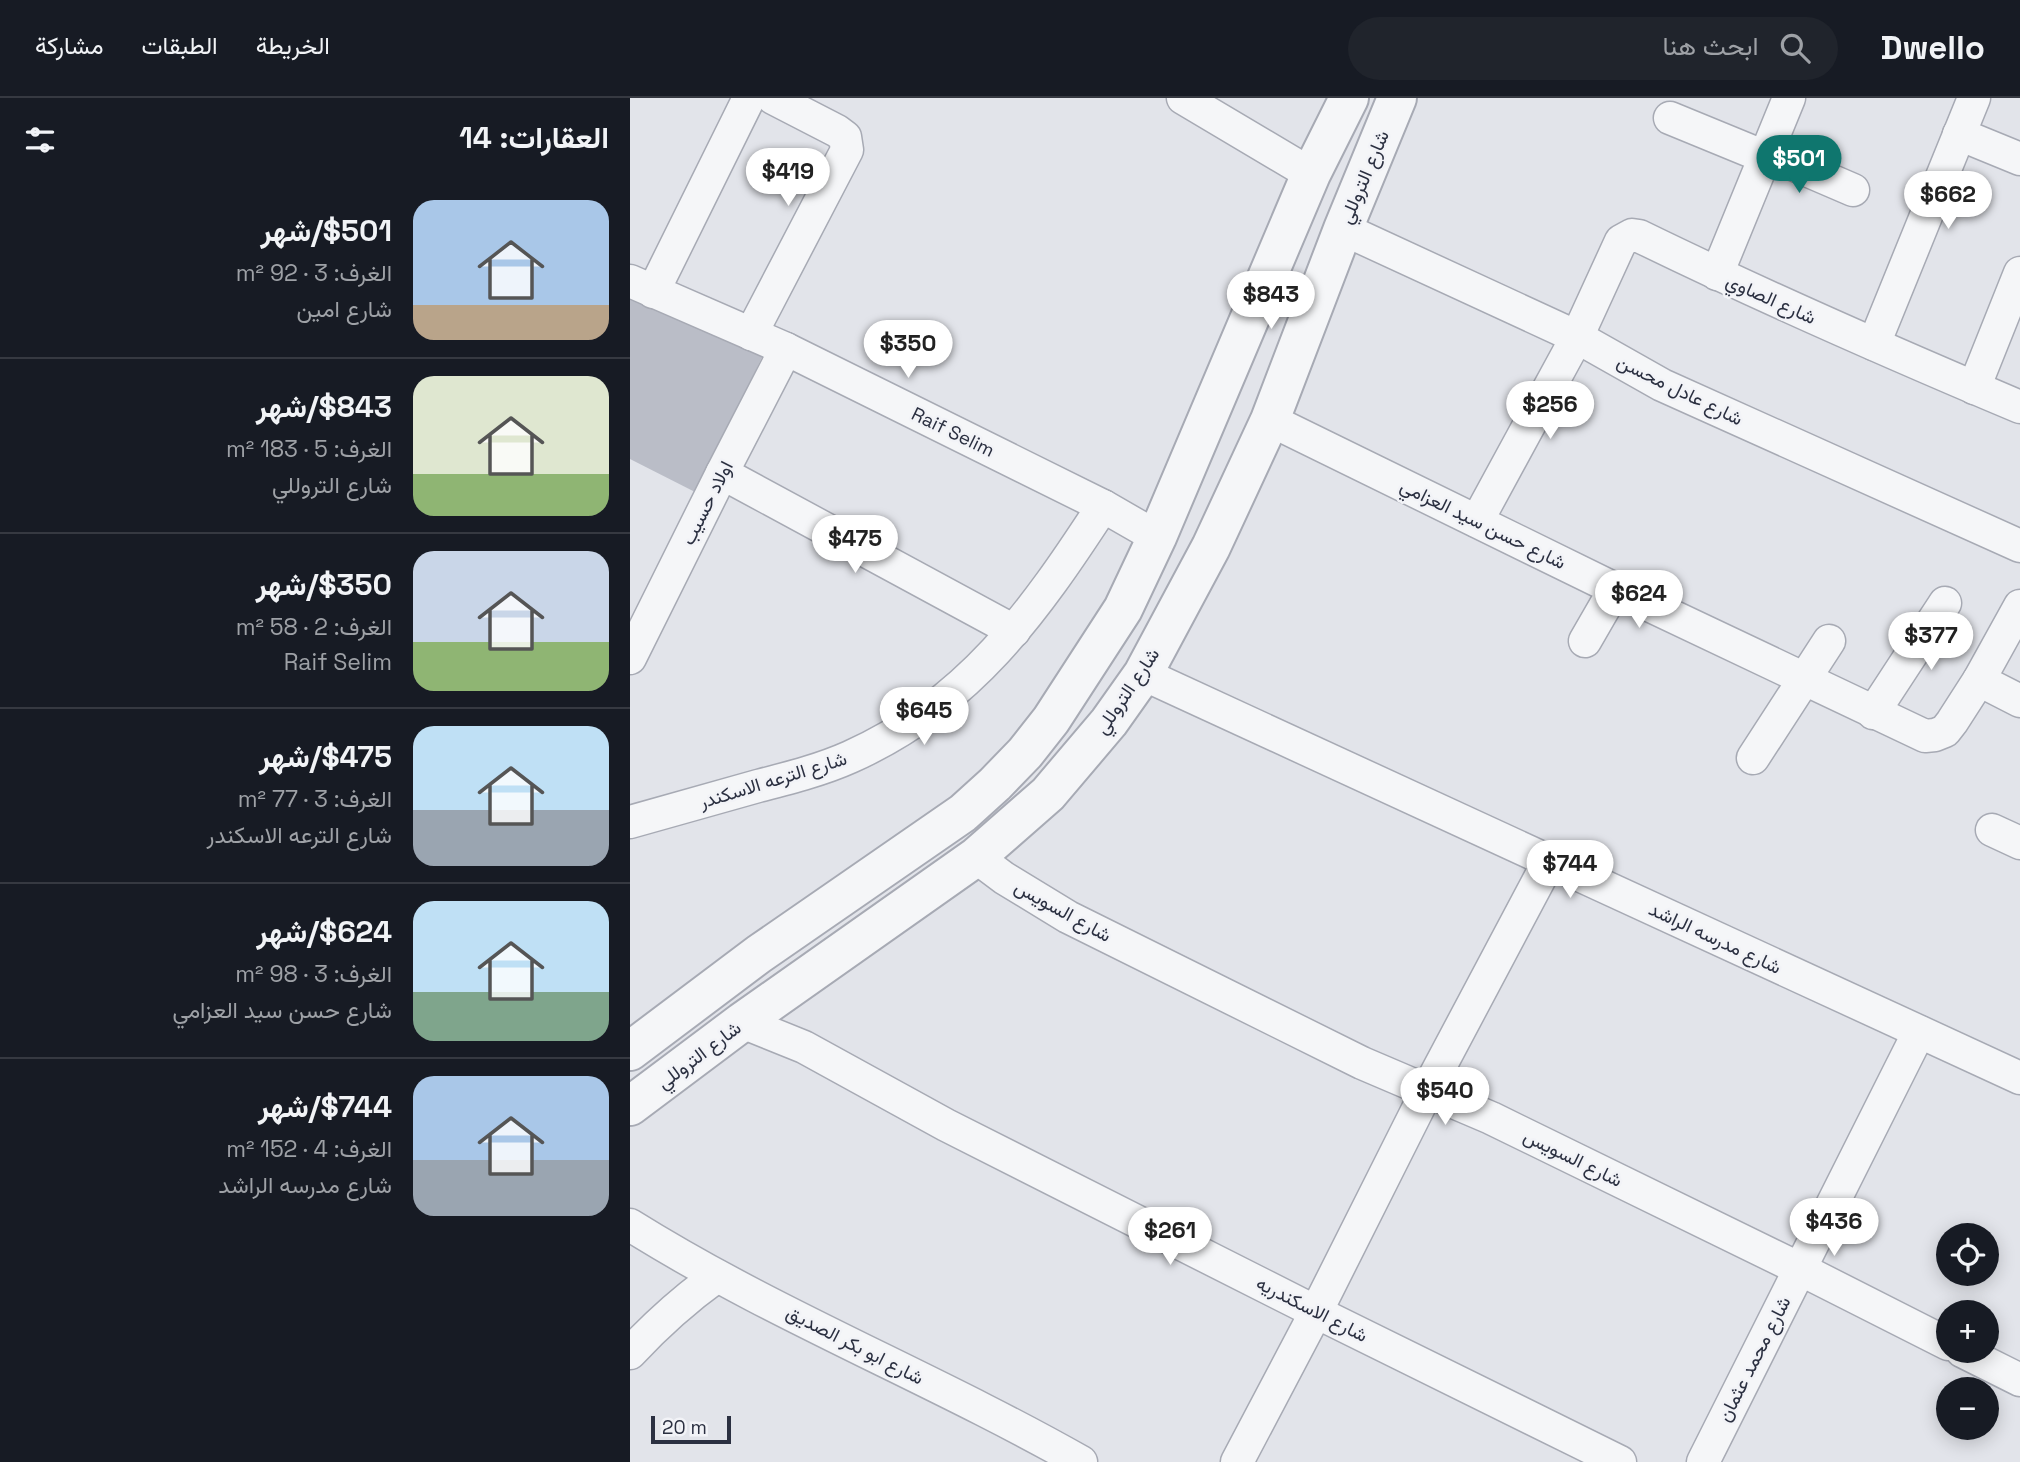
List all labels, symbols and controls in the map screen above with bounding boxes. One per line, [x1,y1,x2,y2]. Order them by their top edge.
search box [1348,17,1838,80]
text: Dwello [1880,27,1985,69]
text: ابحث هنا [1663,29,1758,63]
icon: search [1776,29,1814,67]
text: مشاركة [35,30,103,61]
text: الطبقات [141,30,218,61]
text: الخريطة [256,30,330,61]
text: العقارات: 14 [459,118,609,157]
icon: filters [21,121,59,159]
street label: شارع التروللي [1333,126,1398,229]
pin: $501 [1758,136,1840,195]
text: $501 [1772,143,1826,173]
pin: $419 [747,148,829,208]
text: $419 [762,156,814,186]
pin: $662 [1907,172,1989,231]
text: $662 [1920,179,1976,209]
text: $501/شهر [260,211,392,250]
icon: home [469,228,553,312]
text: الغرف: 3 · 92 m² [236,258,392,288]
street label: شارع الصاوي [1721,268,1820,333]
pin: $843 [1230,272,1312,331]
text: $843 [1243,279,1299,309]
text: شارع امين [297,294,392,324]
pin: $350 [867,320,949,380]
text: $350 [880,328,936,358]
street label: شارع عادل محسن [1613,349,1747,431]
pin: $256 [1509,382,1591,441]
text: $843/شهر [256,387,392,426]
text: $256 [1522,389,1578,419]
street label: Raif Selim [907,401,999,463]
icon: home [469,404,553,488]
text: الغرف: 5 · 183 m² [226,434,392,464]
street label: اولاد حسيب [675,457,739,549]
text: شارع التروللي [272,470,392,500]
street label: شارع حسن سيد العزامي [1395,473,1570,578]
pin: $475 [814,516,896,575]
text: $475 [828,523,882,553]
text: $350/شهر [256,565,392,604]
pin: $624 [1598,570,1680,630]
text: $624 [1611,578,1667,608]
icon: home [469,579,553,663]
text: الغرف: 2 · 58 m² [236,612,392,642]
pin: $377 [1890,612,1972,672]
text: $377 [1904,620,1958,650]
street label: شارع التروللي [1089,643,1168,741]
text: Raif Selim [284,647,392,677]
pin: $645 [883,688,965,747]
text: $645 [896,695,952,725]
text: $475/شهر [259,737,392,776]
street label: شارع الترعه الاسكندر [695,746,850,815]
icon: home [469,754,553,838]
text: الغرف: 3 · 77 m² [238,784,392,814]
text: شارع الترعه الاسكندر [207,820,392,850]
pin: $744 [1529,840,1611,900]
text: $744 [1543,848,1597,878]
street label: شارع السويس [1010,874,1116,948]
street label: شارع مدرسه الراشد [1645,896,1785,980]
text: $624/شهر [257,912,392,951]
icon: home [469,929,553,1013]
text: الغرف: 3 · 98 m² [235,959,392,989]
text: شارع حسن سيد العزامي [172,995,392,1025]
street label: شارع التروللي [652,1015,748,1097]
pin: $540 [1404,1068,1486,1127]
text: $540 [1416,1075,1474,1105]
text: $744/شهر [258,1087,392,1126]
icon: home [469,1104,553,1188]
street label: شارع السويس [1519,1123,1627,1193]
text: الغرف: 4 · 152 m² [226,1134,392,1164]
text: شارع مدرسه الراشد [218,1170,392,1200]
pin: $436 [1793,1198,1875,1258]
text: $436 [1806,1206,1862,1236]
pin: $261 [1129,1208,1211,1267]
text: $261 [1144,1215,1196,1245]
map controls [1936,1223,1999,1440]
button: locate [1936,1223,1999,1286]
street label: شارع الاسكندريه [1252,1270,1372,1348]
street label: شارع محمد عثمان [1712,1292,1796,1426]
street label: شارع ابو بكر الصديق [782,1300,928,1390]
button: + [1936,1300,1999,1363]
button: − [1936,1377,1999,1440]
scale bar [651,1413,732,1445]
text: 20 m [662,1415,707,1440]

